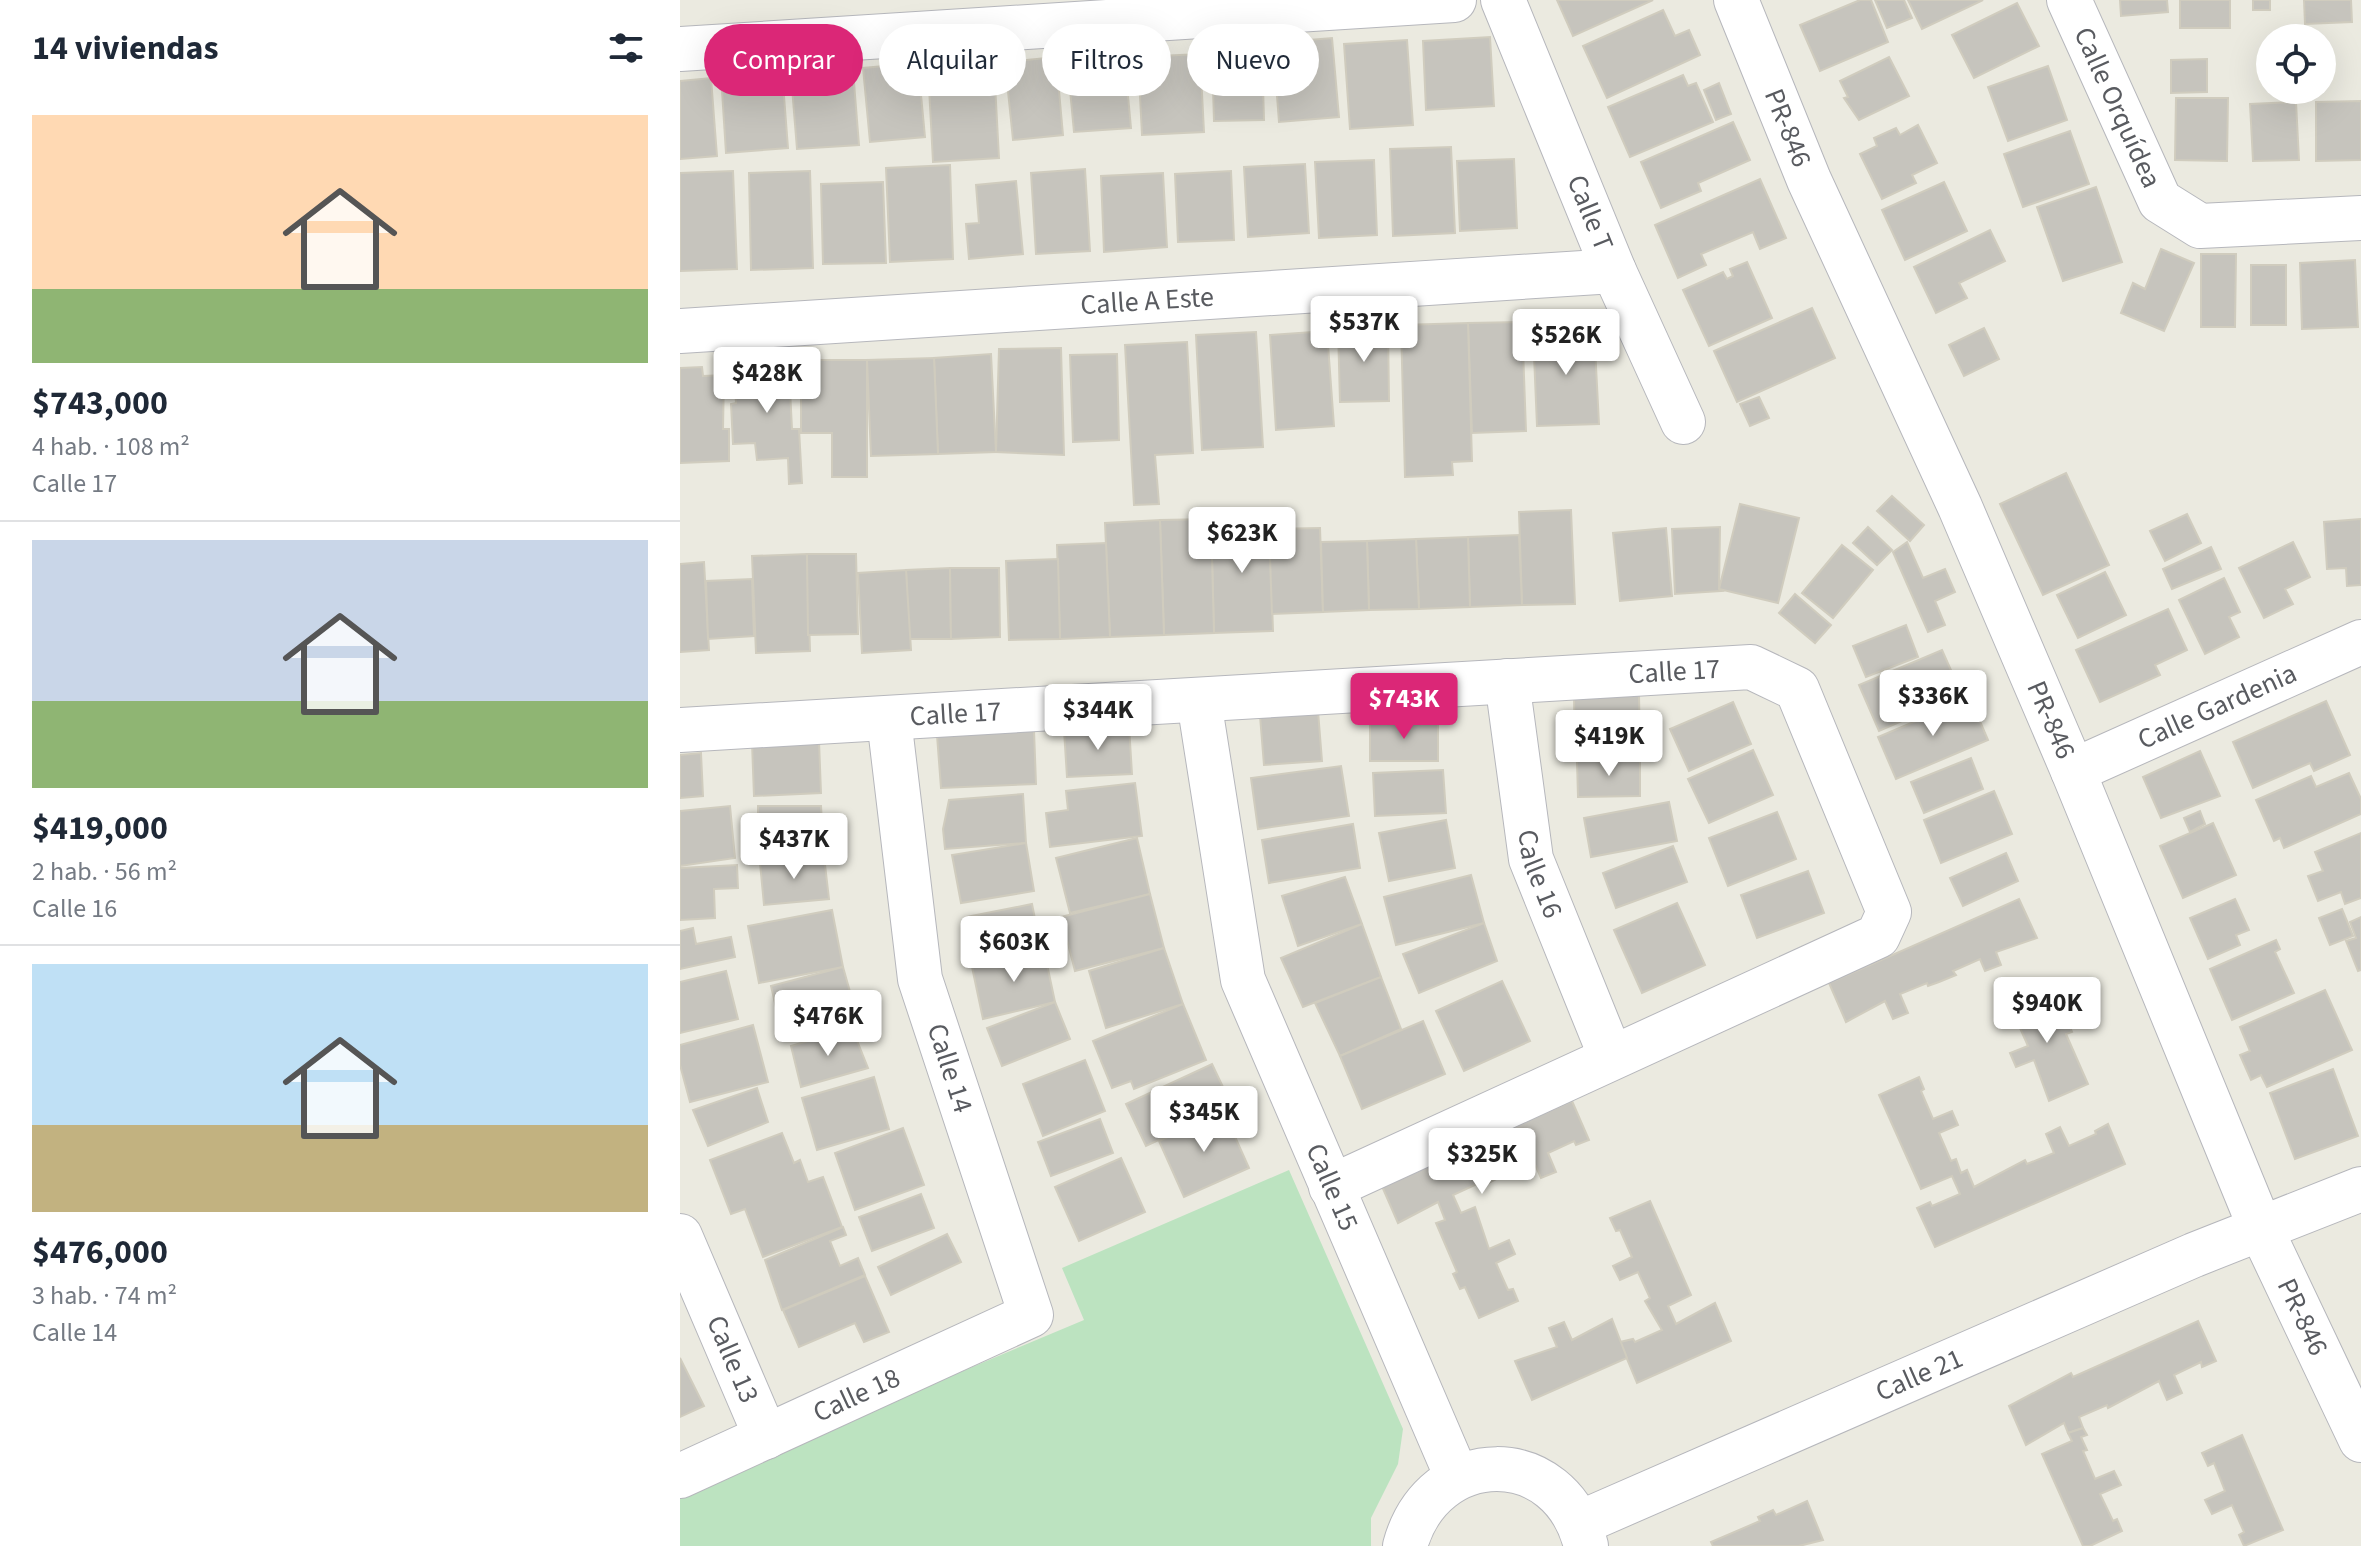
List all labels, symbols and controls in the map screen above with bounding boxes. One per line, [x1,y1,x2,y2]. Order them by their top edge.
street label: Calle Orquídea [2064,21,2172,194]
text: 14 viviendas [32,24,219,73]
chip: Comprar [704,24,863,96]
chip: Alquilar [879,24,1026,96]
chip: Filtros [1042,24,1171,96]
chip: Nuevo [1187,24,1319,96]
map controls [2256,24,2336,104]
button: locate [2256,24,2336,104]
icon: filters [604,26,648,70]
street label: PR-846 [1754,83,1822,173]
icon: home [268,167,412,311]
street label: Calle T [1557,169,1624,257]
street label: Calle A Este [1079,277,1215,325]
pin: $537K [1308,296,1420,364]
text: $537K [1329,303,1399,340]
pin: $526K [1510,309,1622,377]
text: $526K [1531,316,1601,353]
pin: $428K [711,347,823,415]
text: $428K [732,354,802,391]
text: $743,000 [32,379,168,428]
text: 4 hab. · 108 m² [32,428,190,465]
text: Calle 17 [32,465,117,502]
pin: $623K [1186,507,1298,575]
text: $623K [1207,514,1277,551]
icon: home [268,592,412,736]
street label: Calle 17 [1627,649,1721,694]
street label: Calle Gardenia [2131,653,2303,760]
pin: $336K [1877,670,1989,738]
pin: $743K [1348,673,1460,741]
street label: PR-846 [2017,675,2086,765]
text: $336K [1898,677,1968,714]
text: $743K [1369,680,1439,717]
pin: $344K [1042,684,1154,752]
street label: Calle 17 [909,691,1002,736]
text: $344K [1063,691,1133,728]
pin: $419K [1553,710,1665,778]
text: $419K [1574,717,1644,754]
text: $419,000 [32,804,168,853]
pin: $437K [738,813,850,881]
text: $437K [759,820,829,857]
street label: Calle 16 [1507,827,1573,924]
text: 2 hab. · 56 m² [32,853,177,890]
text: Calle 16 [32,890,117,927]
pin: $603K [958,916,1070,984]
text: $603K [979,923,1049,960]
pin: $940K [1991,977,2103,1045]
text: $940K [2012,984,2082,1021]
pin: $476K [772,990,884,1058]
text: $476K [793,997,863,1034]
icon: home [268,1016,412,1160]
street label: Calle 14 [917,1018,983,1118]
pin: $345K [1148,1086,1260,1154]
text: $345K [1169,1093,1239,1130]
pin: $325K [1426,1128,1538,1196]
text: $325K [1447,1135,1517,1172]
street label: Calle 15 [1296,1137,1369,1237]
text: $476,000 [32,1228,168,1277]
street label: PR-846 [2267,1272,2338,1362]
text: 3 hab. · 74 m² [32,1277,177,1314]
street label: Calle 13 [696,1309,769,1409]
text: Calle 14 [32,1314,117,1351]
street label: Calle 21 [1869,1338,1969,1412]
street label: Calle 18 [806,1358,906,1432]

